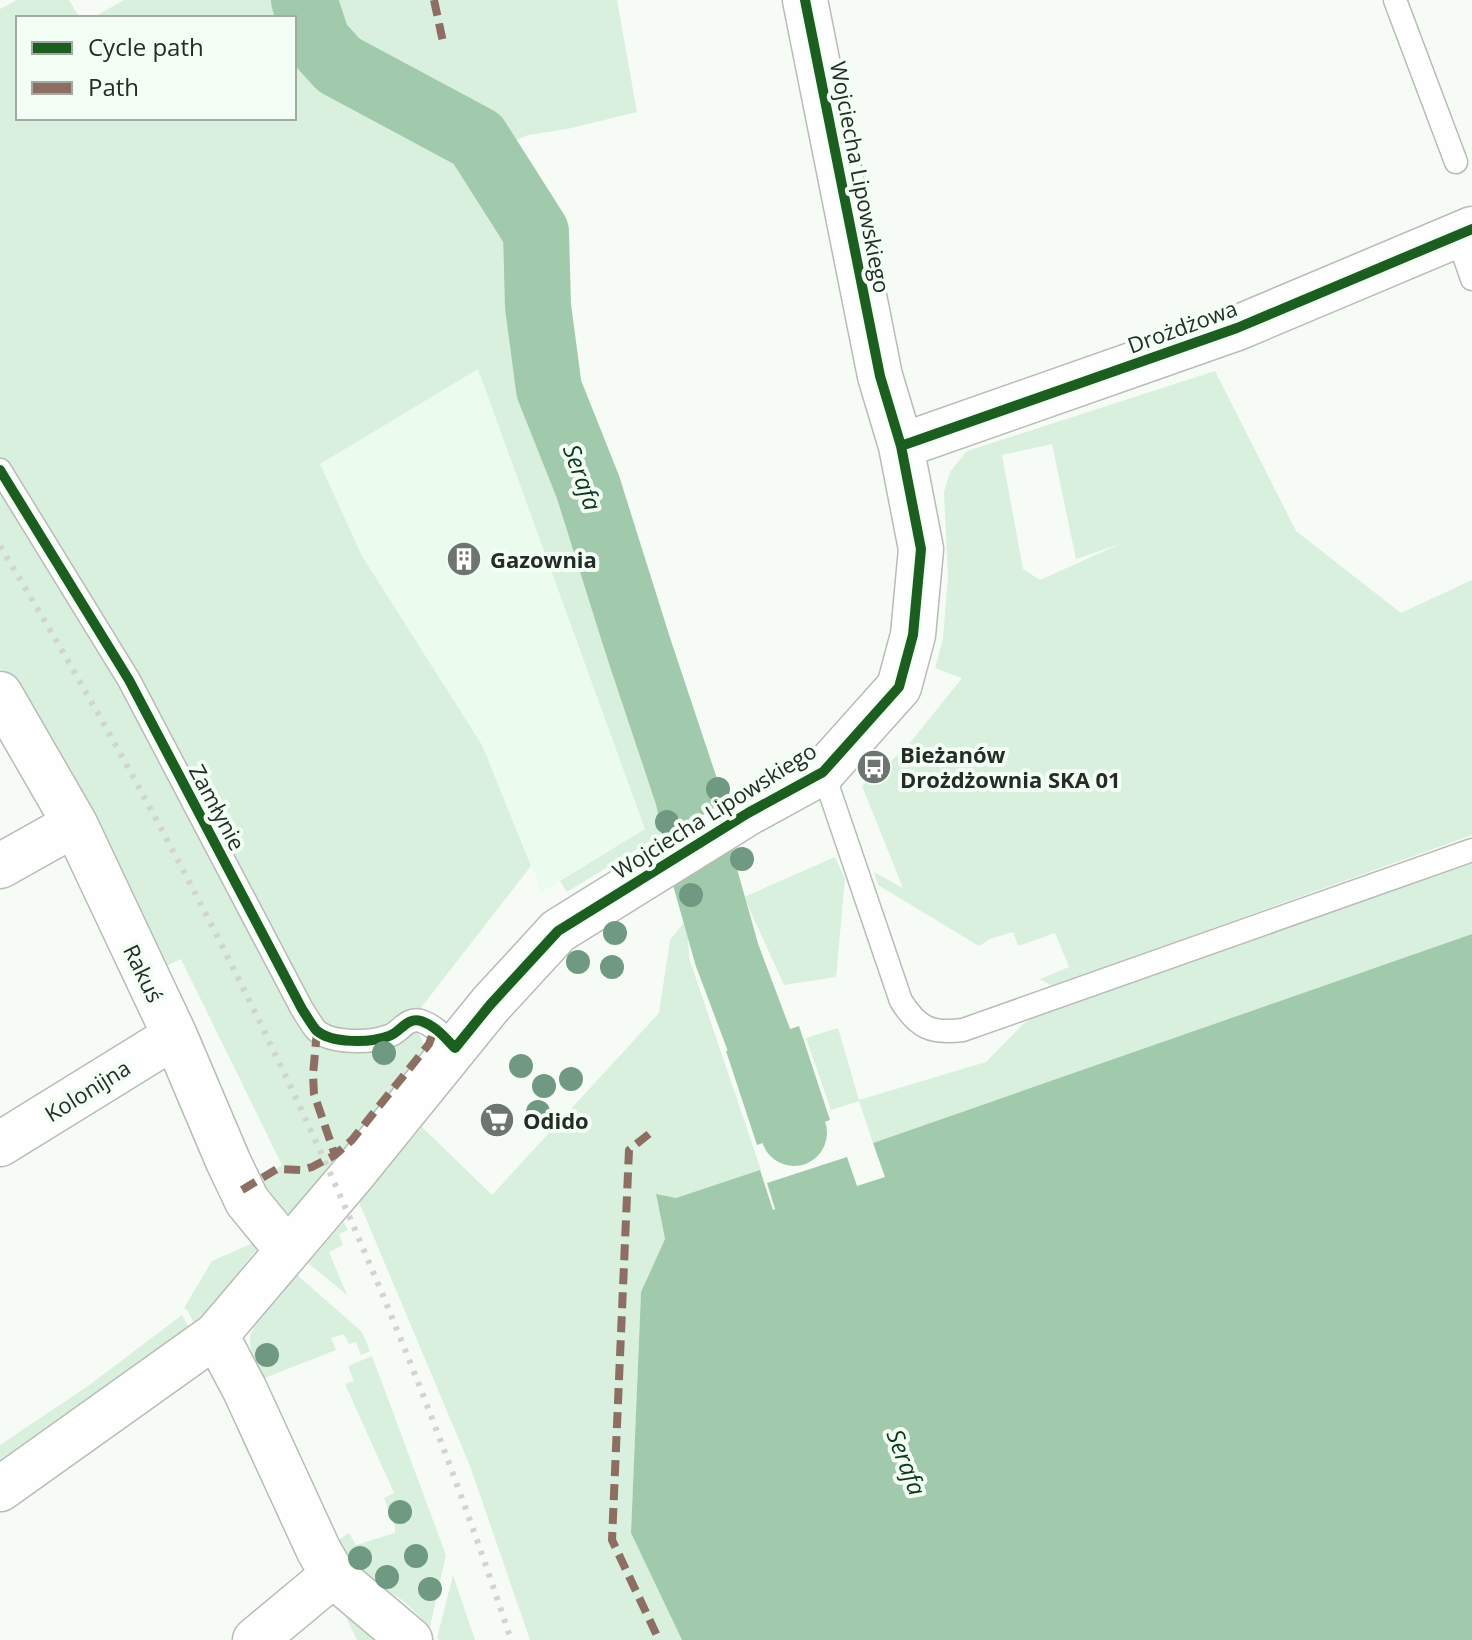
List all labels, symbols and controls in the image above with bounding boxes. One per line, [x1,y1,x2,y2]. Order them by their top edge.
legend [16,16,296,120]
text: Cycle path [88,30,204,63]
street label: Wojciecha Lipowskiego [824,59,898,295]
text: Path [88,70,139,103]
street label: Drożdżowa [1123,292,1241,360]
water label: Serafa [556,439,610,515]
building icon: Gazownia [445,540,483,578]
place label: Gazownia [490,544,597,574]
street label: Wojciecha Lipowskiego [606,735,822,885]
place label: Bieżanów Drożdżownia SKA 01 [900,739,1121,794]
bus stop icon: Bieżanów Drożdżownia SKA 01 [855,748,893,786]
street label: Zamłynie [183,759,253,855]
street label: Rakuś [117,939,171,1007]
street label: Kolonijna [38,1052,136,1128]
supermarket icon: Odido [478,1101,516,1139]
place label: Odido [523,1105,589,1135]
water label: Serafa [879,1424,935,1500]

